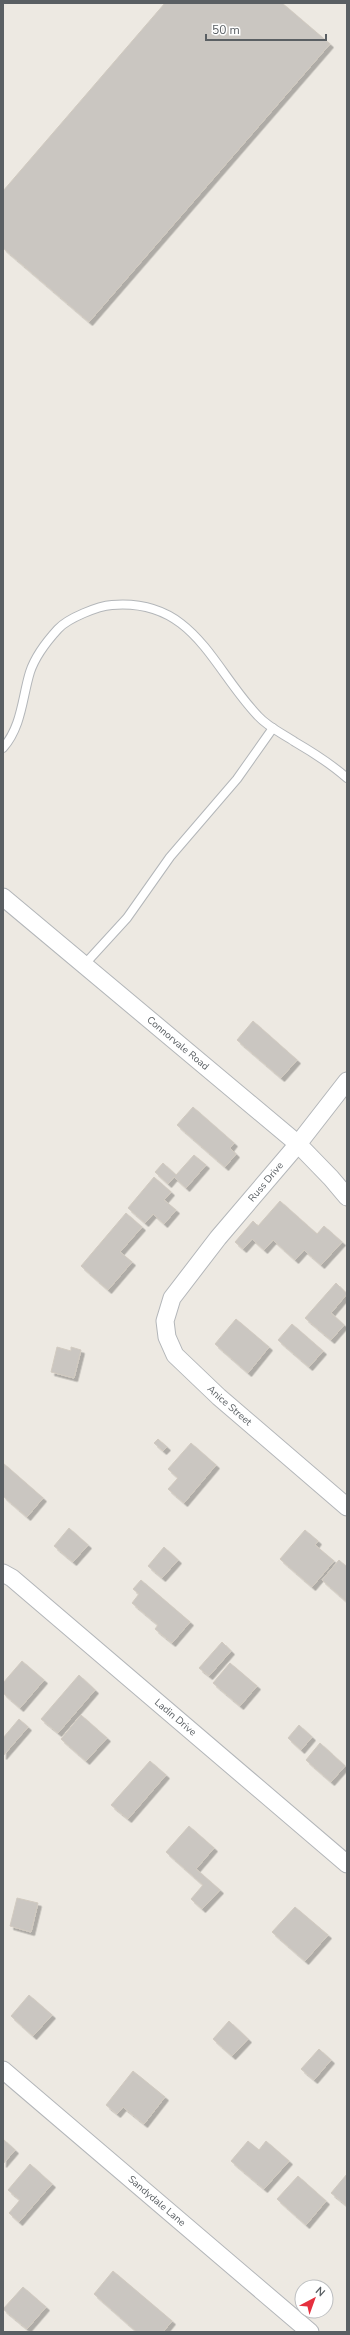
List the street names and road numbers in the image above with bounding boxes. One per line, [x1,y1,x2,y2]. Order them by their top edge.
street label: Connorvale Road [144,1013,212,1074]
street label: Russ Drive [245,1159,287,1205]
street label: Anice Street [204,1382,255,1429]
street label: Ladin Drive [151,1696,199,1739]
street label: Sandydale Lane [125,2172,189,2230]

